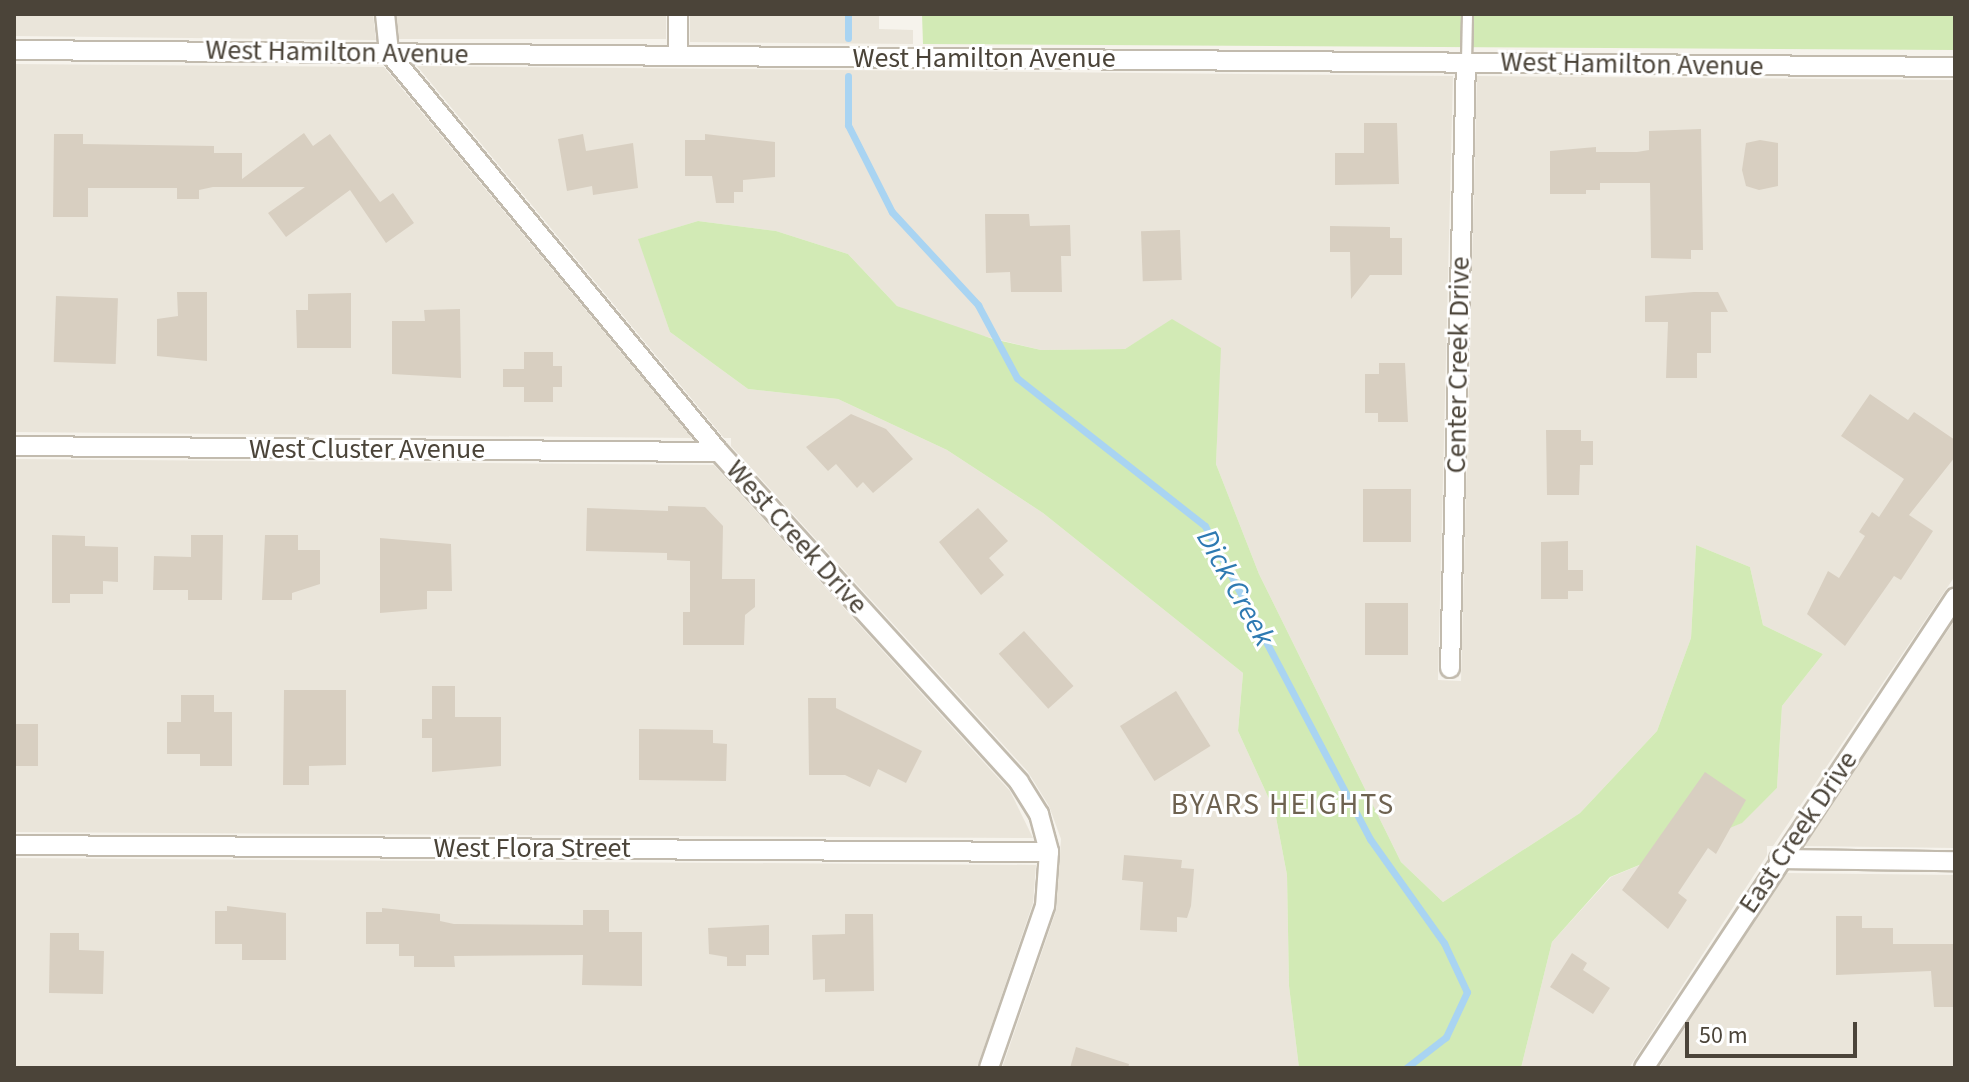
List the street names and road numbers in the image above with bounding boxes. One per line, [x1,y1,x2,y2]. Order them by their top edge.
street label: West Hamilton Avenue [205,33,469,71]
street label: West Hamilton Avenue [852,41,1116,75]
street label: West Hamilton Avenue [1500,45,1764,83]
street label: Center Creek Drive [1439,256,1477,474]
street label: West Cluster Avenue [249,432,485,466]
street label: West Creek Drive [719,453,875,621]
street label: East Creek Drive [1731,744,1865,920]
street label: West Flora Street [433,831,631,865]

